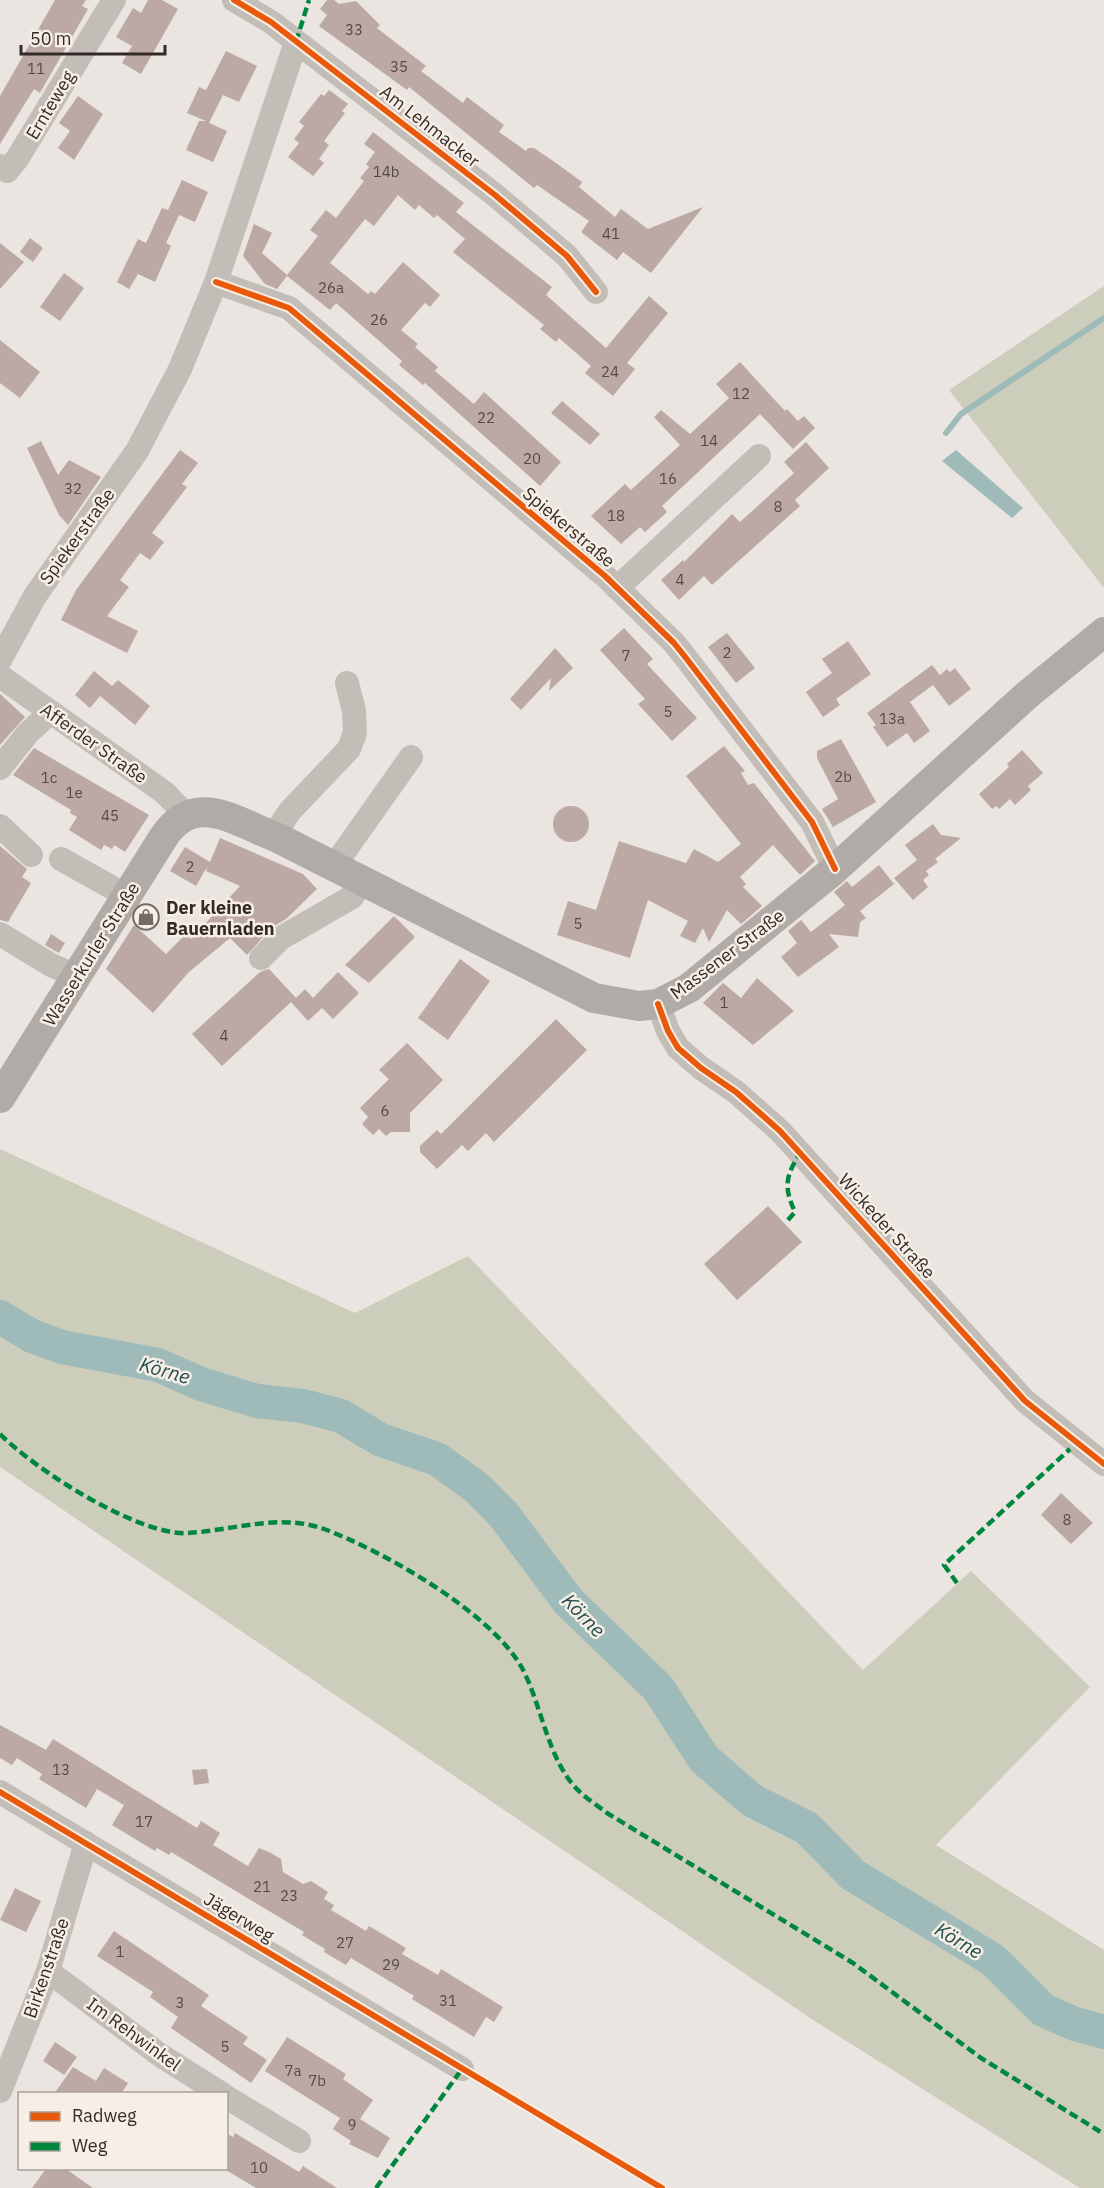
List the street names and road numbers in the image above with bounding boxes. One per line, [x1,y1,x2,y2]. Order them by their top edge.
street label: Ernteweg [20,66,80,144]
street label: Am Lehmacker [375,80,485,172]
street label: Spiekerstraße [518,482,620,572]
street label: Spiekerstraße [34,483,120,589]
street label: Afferder Straße [36,698,152,788]
street label: Wasserkurler Straße [37,878,145,1030]
street label: Massener Straße [665,904,789,1004]
street label: Wickeder Straße [834,1168,941,1284]
street label: Jägerweg [200,1887,279,1947]
street label: Birkenstraße [18,1915,74,2021]
street label: Im Rehwinkel [82,1992,186,2076]

